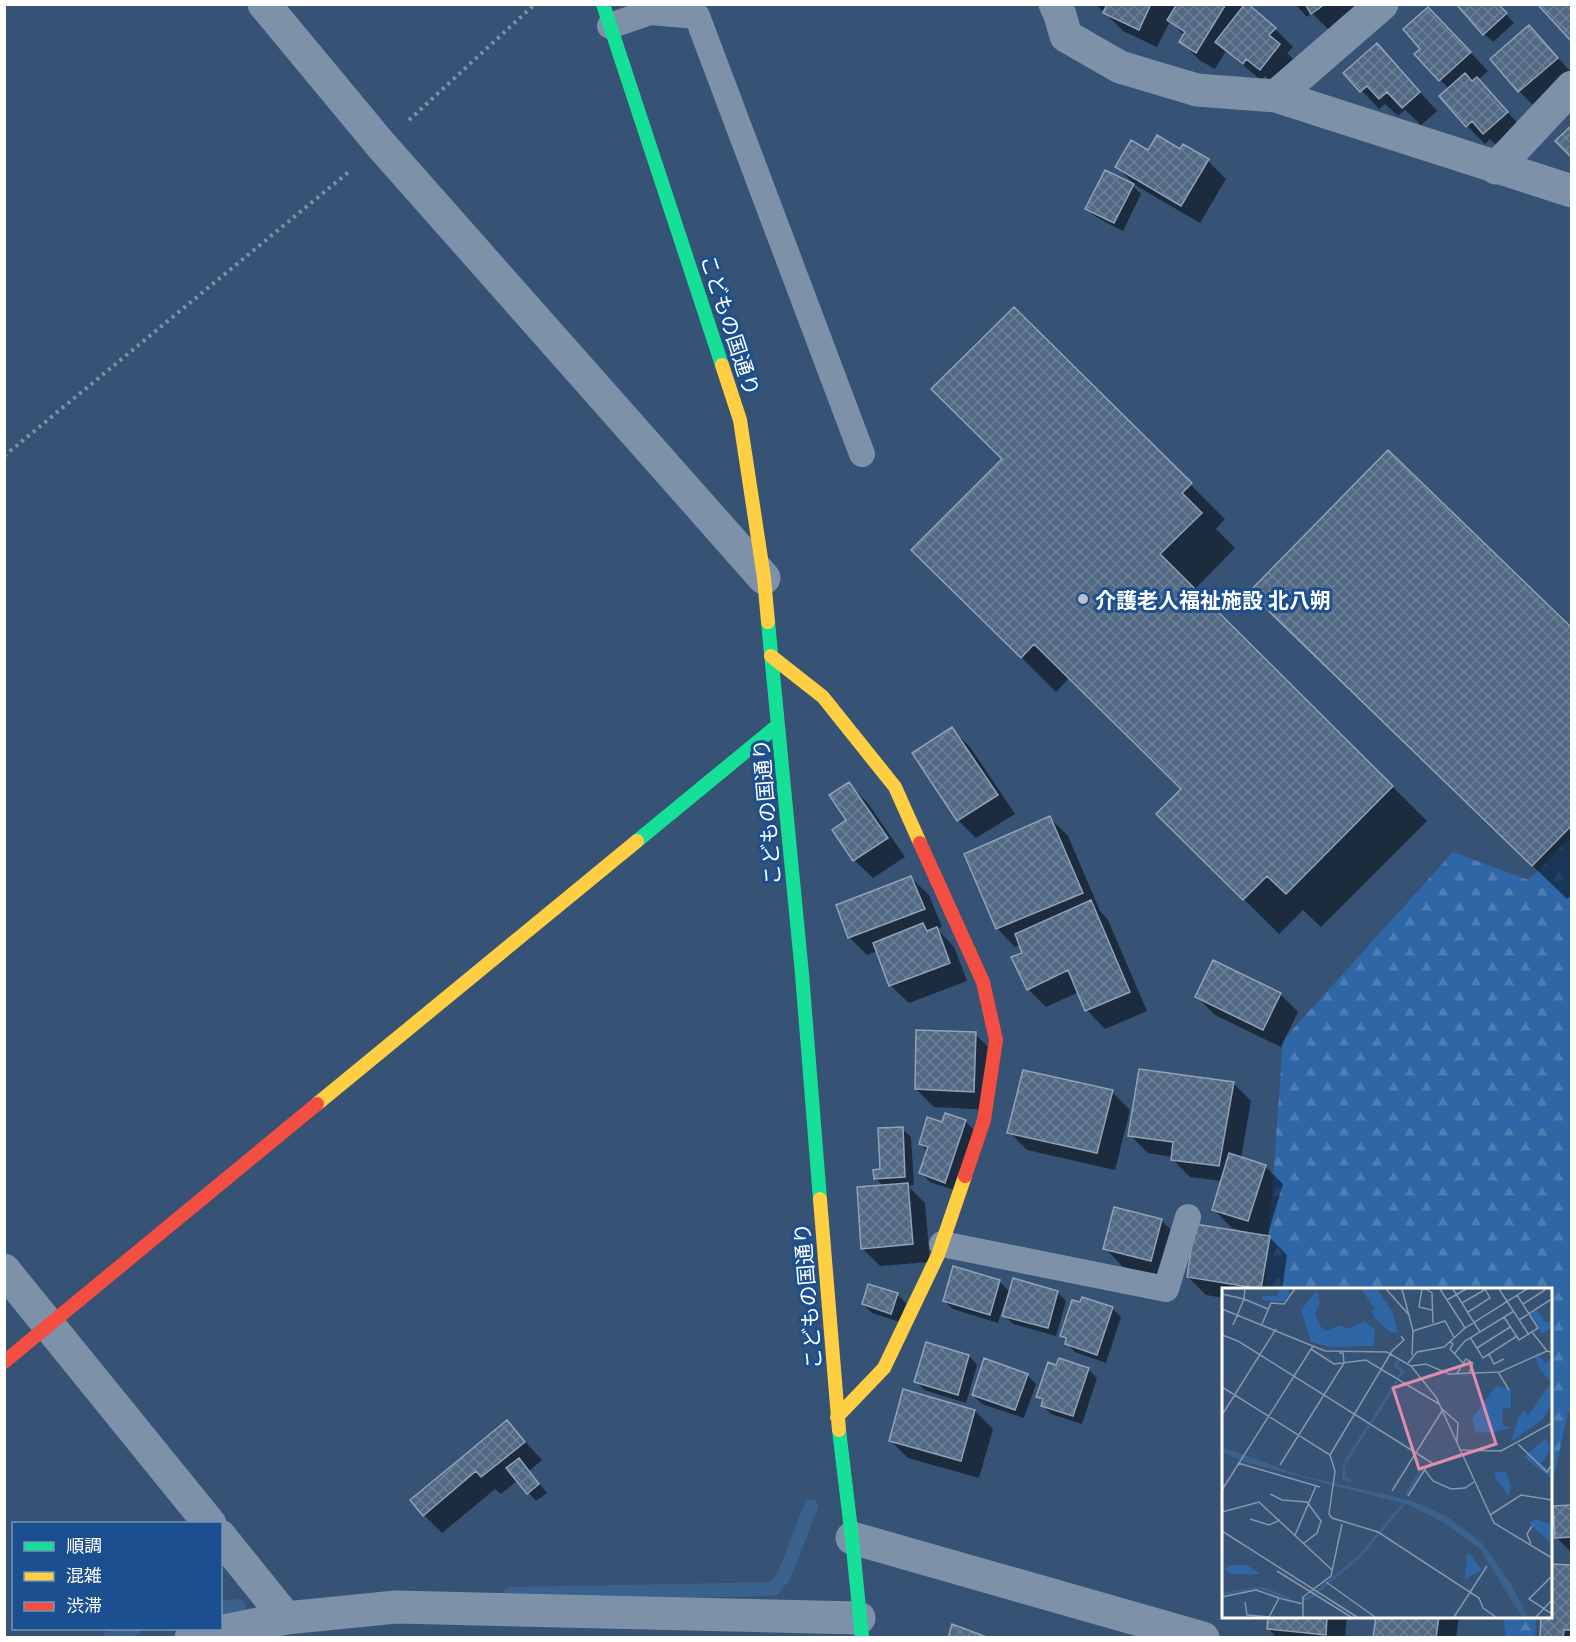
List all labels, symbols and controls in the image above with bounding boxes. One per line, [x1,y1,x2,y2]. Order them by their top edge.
street label: こどもの国通り [696,251,766,399]
place label: 介護老人福祉施設 北八朔 [1095,587,1331,612]
marker: 介護老人福祉施設 北八朔 [1076,592,1090,606]
street label: こどもの国通り [747,738,785,886]
street label: こどもの国通り [788,1222,826,1370]
inset map [1222,1288,1552,1618]
legend [12,1522,222,1630]
text: 順調 [66,1534,102,1556]
text: 混雑 [66,1564,102,1586]
text: 渋滞 [66,1594,102,1616]

